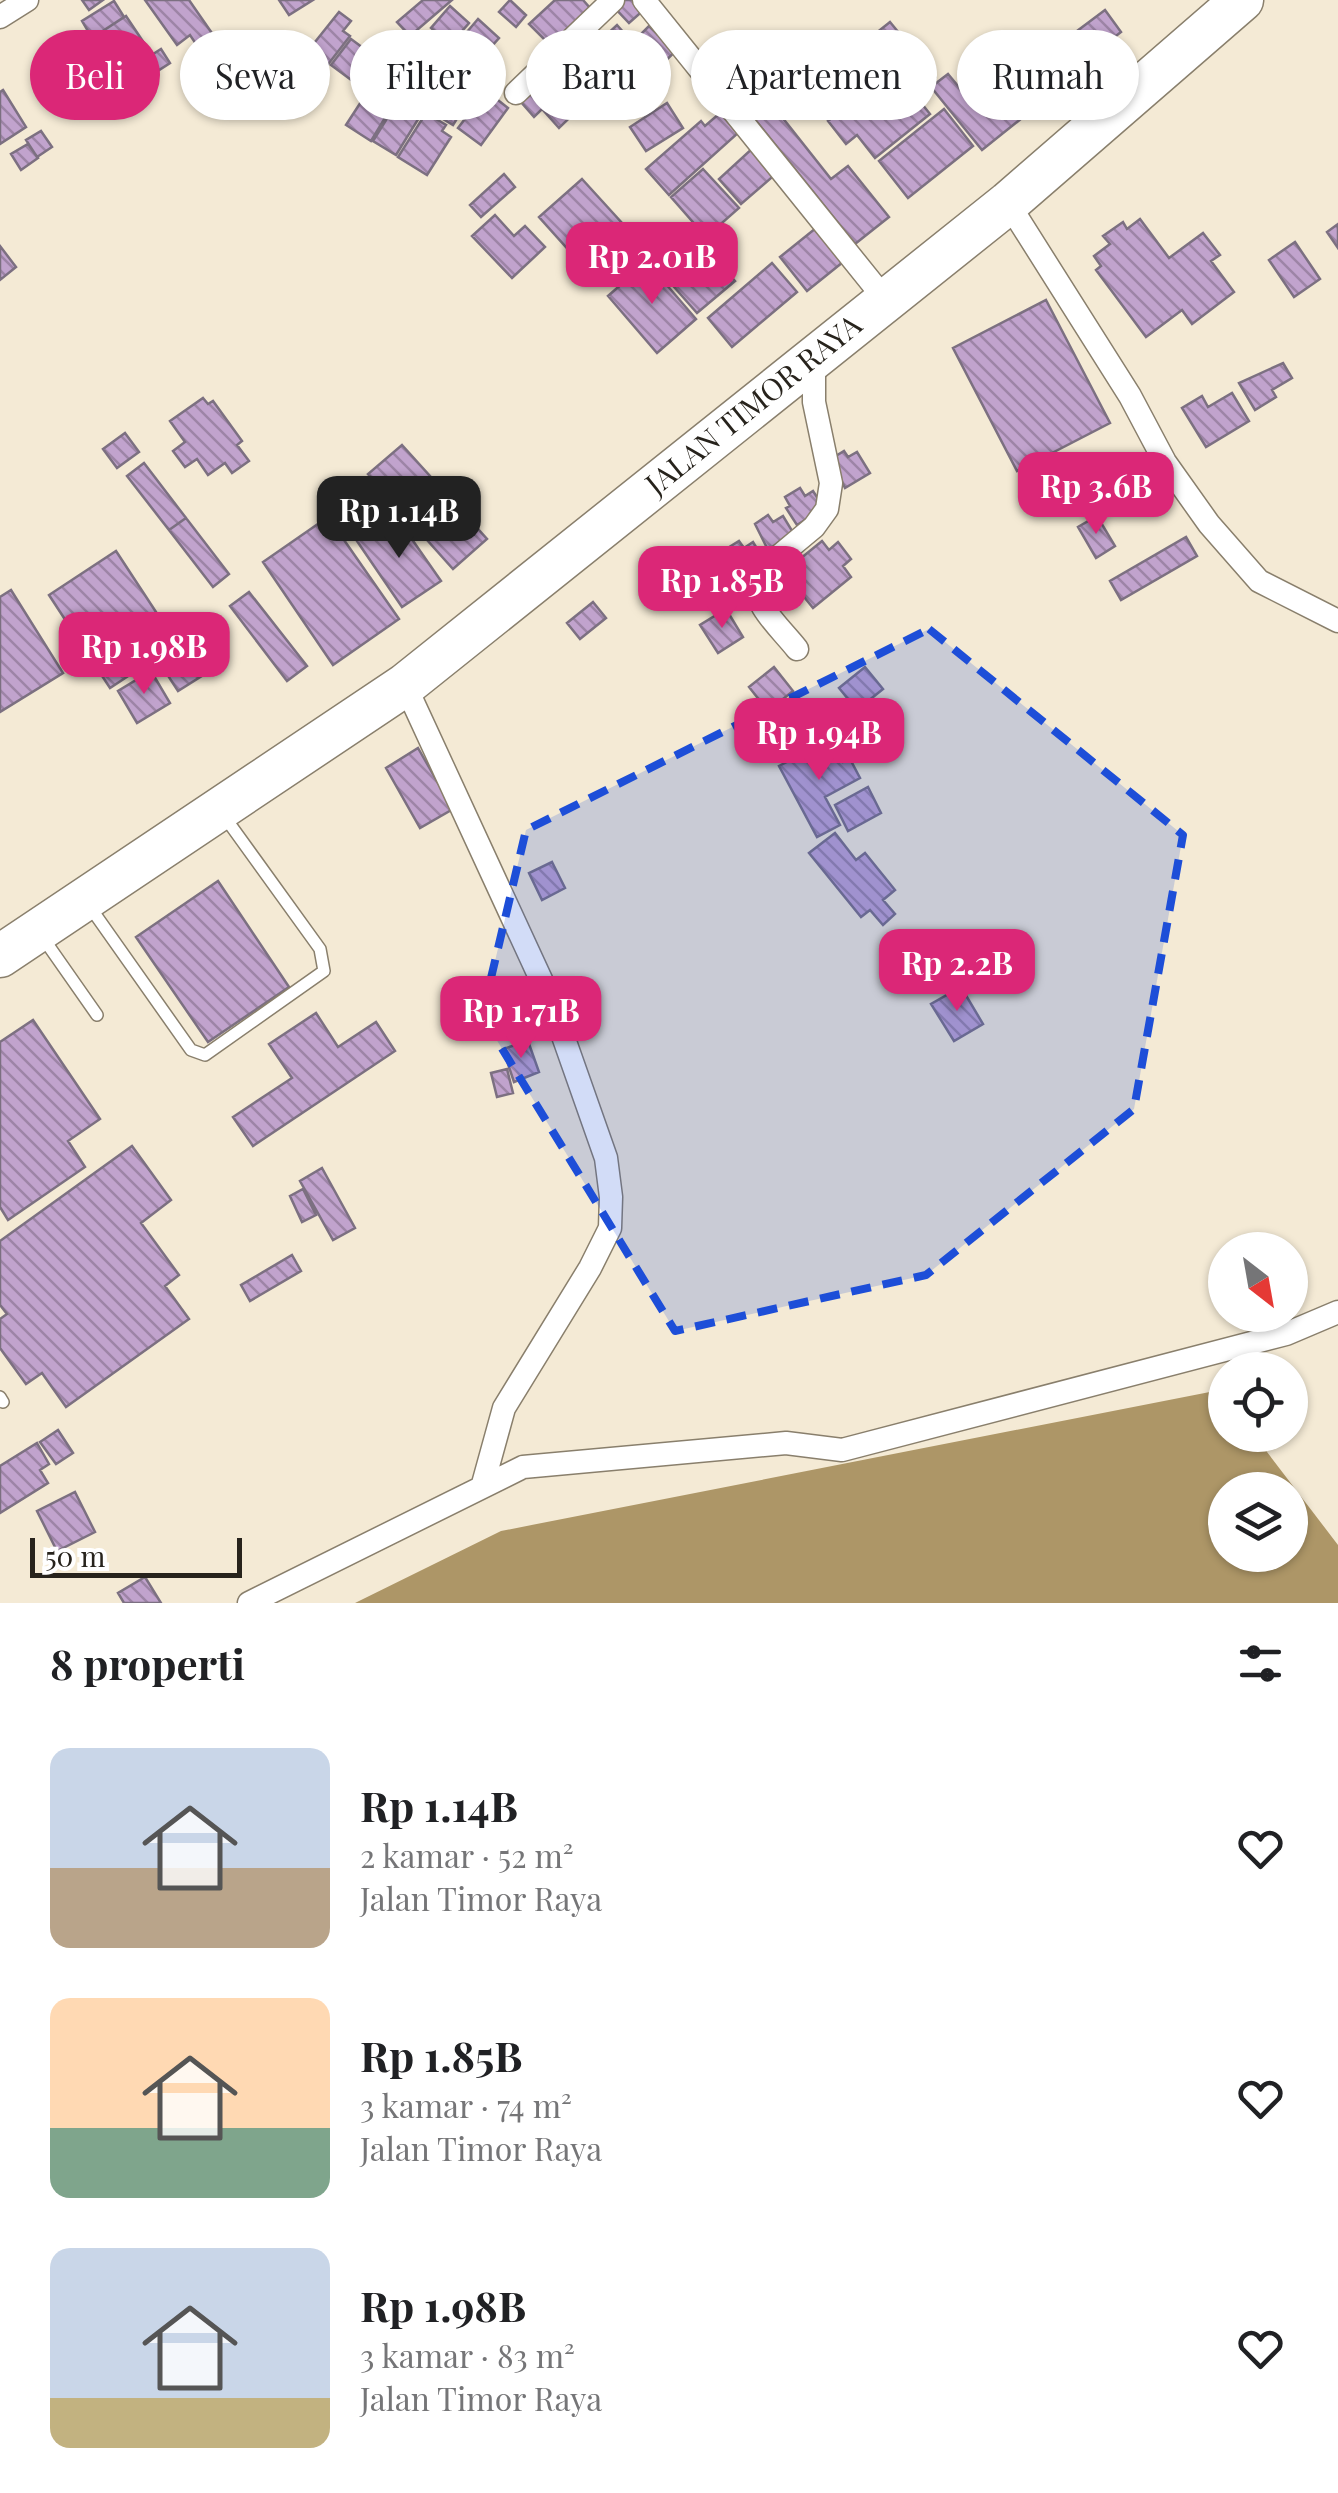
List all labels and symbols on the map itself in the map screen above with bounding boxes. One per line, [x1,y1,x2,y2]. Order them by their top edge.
pin: Rp 2.01B [549,222,755,307]
street label: JALAN TIMOR RAYA [636,303,870,504]
pin: Rp 3.6B [1004,452,1188,537]
pin: Rp 1.14B [296,476,502,561]
pin: Rp 1.85B [619,546,825,631]
pin: Rp 1.98B [41,612,247,697]
pin: Rp 1.94B [716,698,922,783]
pin: Rp 2.2B [865,929,1049,1014]
pin: Rp 1.71B [418,976,624,1061]
north arrow [1208,1232,1308,1332]
scale bar [30,1533,242,1578]

